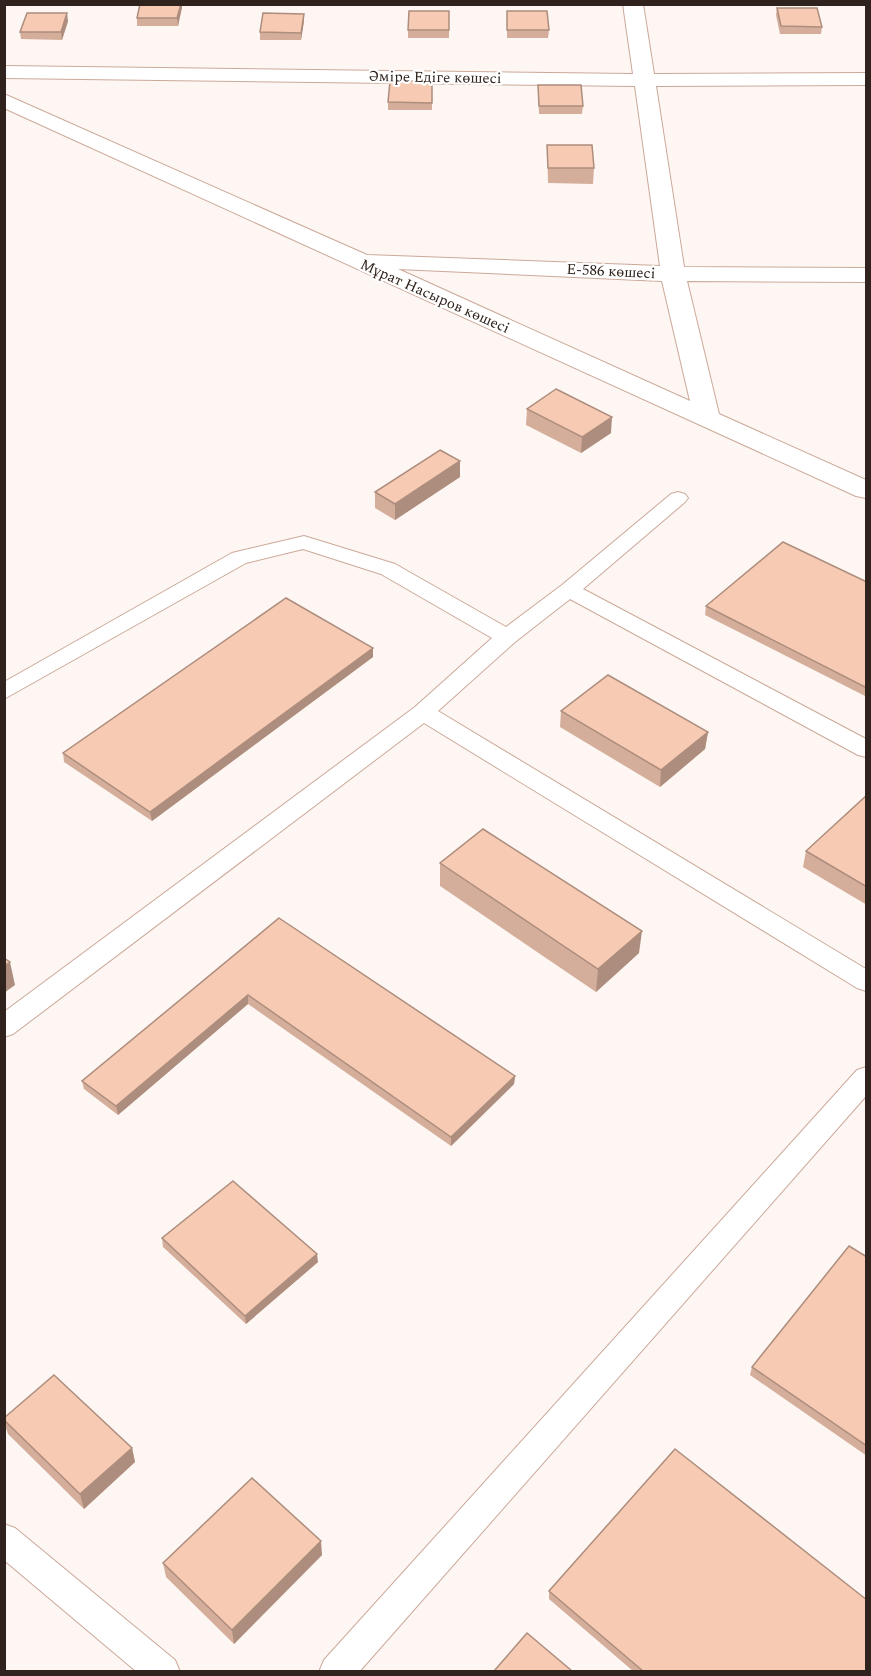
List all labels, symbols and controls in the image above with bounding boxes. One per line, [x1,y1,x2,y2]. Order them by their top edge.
street label: Әміре Едіге көшесі [368,65,502,90]
street label: Мұрат Насыров көшесі [356,253,513,340]
street label: Е-586 көшесі [566,258,656,285]

